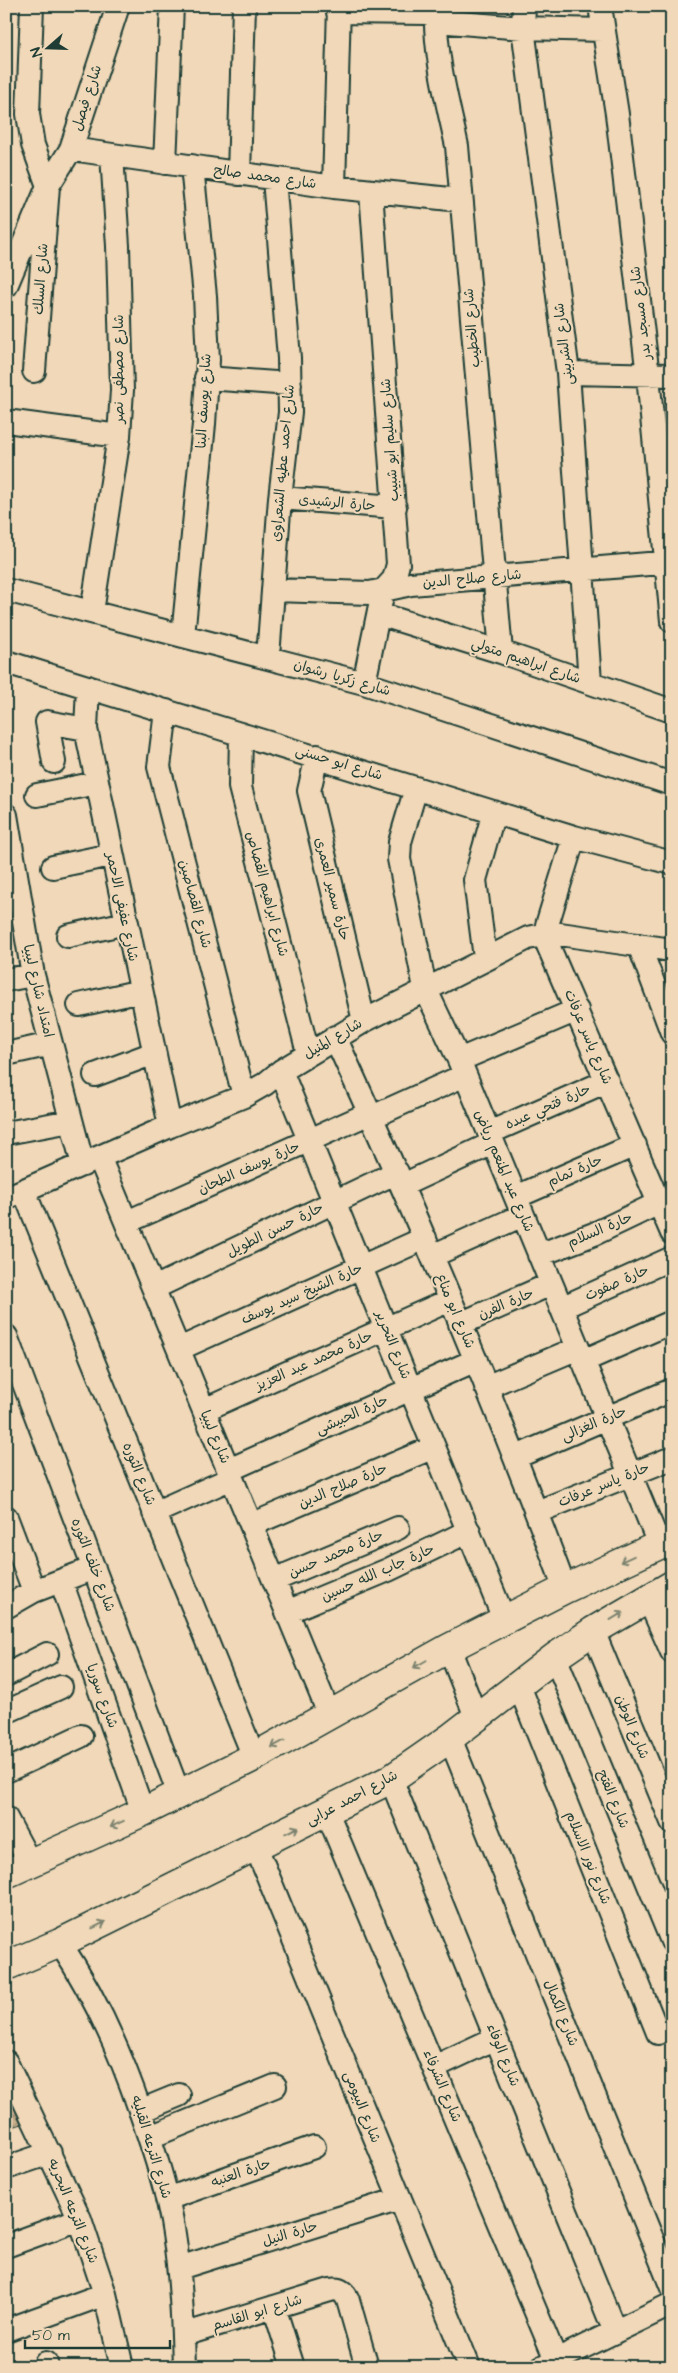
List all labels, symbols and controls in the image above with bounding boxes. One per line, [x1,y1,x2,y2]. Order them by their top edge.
north arrow [22,22,72,72]
text: N [26,44,48,60]
street label: شارع فيصل [67,62,107,134]
street label: شارع محمد صالح [212,160,318,194]
street label: شارع السلك [29,243,53,315]
street label: شارع مسجد بدر [625,265,657,362]
street label: شارع الخطيب [459,288,485,368]
street label: شارع الشربينى [549,302,579,386]
street label: شارع مصطفى نصر [109,314,129,425]
street label: شارع يوسف البنا [192,353,216,449]
street label: شارع سليم ابو شبيب [376,378,404,502]
street label: شارع احمد عطيه الشعراوى [266,383,300,543]
street label: حارة الرشيدى [298,490,376,516]
street label: شارع صلاح الدين [422,565,522,593]
street label: شارع ابراهيم متولي [468,633,583,691]
street label: شارع زكريا رشوان [291,655,393,701]
street label: شارع ابو حسنى [293,740,385,786]
street label: شارع ابراهيم القصاص [241,829,293,959]
street label: حارة سمير العمرى [309,835,355,943]
street label: شارع عفيفى الاحمر [100,850,143,963]
street label: شارع القصاصين [174,857,216,951]
street label: امتداد شارع ليبيا [18,942,58,1040]
street label: شارع ياسر عرفات [559,986,617,1088]
street label: شارع المنيل [300,1014,366,1064]
street label: حارة فتحي عبده [502,1079,595,1137]
street label: شارع عبد المنعم رياض [469,1107,539,1235]
street label: حارة يوسف الطحان [195,1137,303,1199]
street label: حارة تمام [544,1150,606,1192]
street label: حارة حسن الطويل [223,1198,327,1262]
street label: حارة السلام [564,1207,636,1253]
street label: حارة الشيخ سيد يوسف [238,1258,366,1330]
street label: حارة صفوت [582,1260,652,1306]
street label: شارع ابو مناع [430,1270,480,1352]
street label: حارة الفرن [475,1283,537,1325]
street label: شارع التحرير [370,1307,416,1382]
street label: حارة محمد عبد العزيز [251,1326,376,1396]
street label: حارة الحبيشى [313,1390,391,1440]
street label: حارة الغزالى [558,1401,630,1447]
street label: شارع ليبيا [195,1407,235,1467]
street label: شارع الثوره [117,1439,161,1509]
street label: حارة صلاح الدين [296,1458,390,1514]
street label: حارة ياسر عرفات [555,1458,653,1512]
street label: شارع خلف الثوره [66,1515,120,1615]
street label: حارة محمد حسن [286,1525,386,1583]
street label: حارة جاب الله حسين [318,1539,438,1607]
one-way arrow [620,1555,635,1565]
one-way arrow [609,1611,623,1621]
one-way arrow [413,1660,428,1670]
street label: شارع سوريا [81,1661,123,1731]
street label: شارع الوطن [610,1692,654,1762]
one-way arrow [271,1739,286,1749]
street label: شارع احمد عرابى [303,1765,401,1831]
street label: شارع الفتح [592,1766,634,1832]
street label: شارع نور الاسلام [560,1808,616,1908]
one-way arrow [110,1819,125,1829]
one-way arrow [284,1825,299,1835]
one-way arrow [91,1919,106,1929]
street label: شارع الكمال [539,1977,583,2049]
street label: شارع الوفاء [481,2020,525,2090]
street label: شارع الشرفاء [418,2047,466,2125]
street label: شارع البيومى [338,2068,386,2146]
street label: شارع الترعه القبليه [126,2093,176,2201]
street label: حارة العنبه [208,2153,274,2193]
street label: شارع الترعه البحريه [43,2155,103,2267]
street label: حارة النيل [260,2216,320,2252]
street label: شارع ابو القاسم [209,2290,305,2336]
scale bar [25,2318,170,2350]
text: 50 m [32,2325,70,2346]

